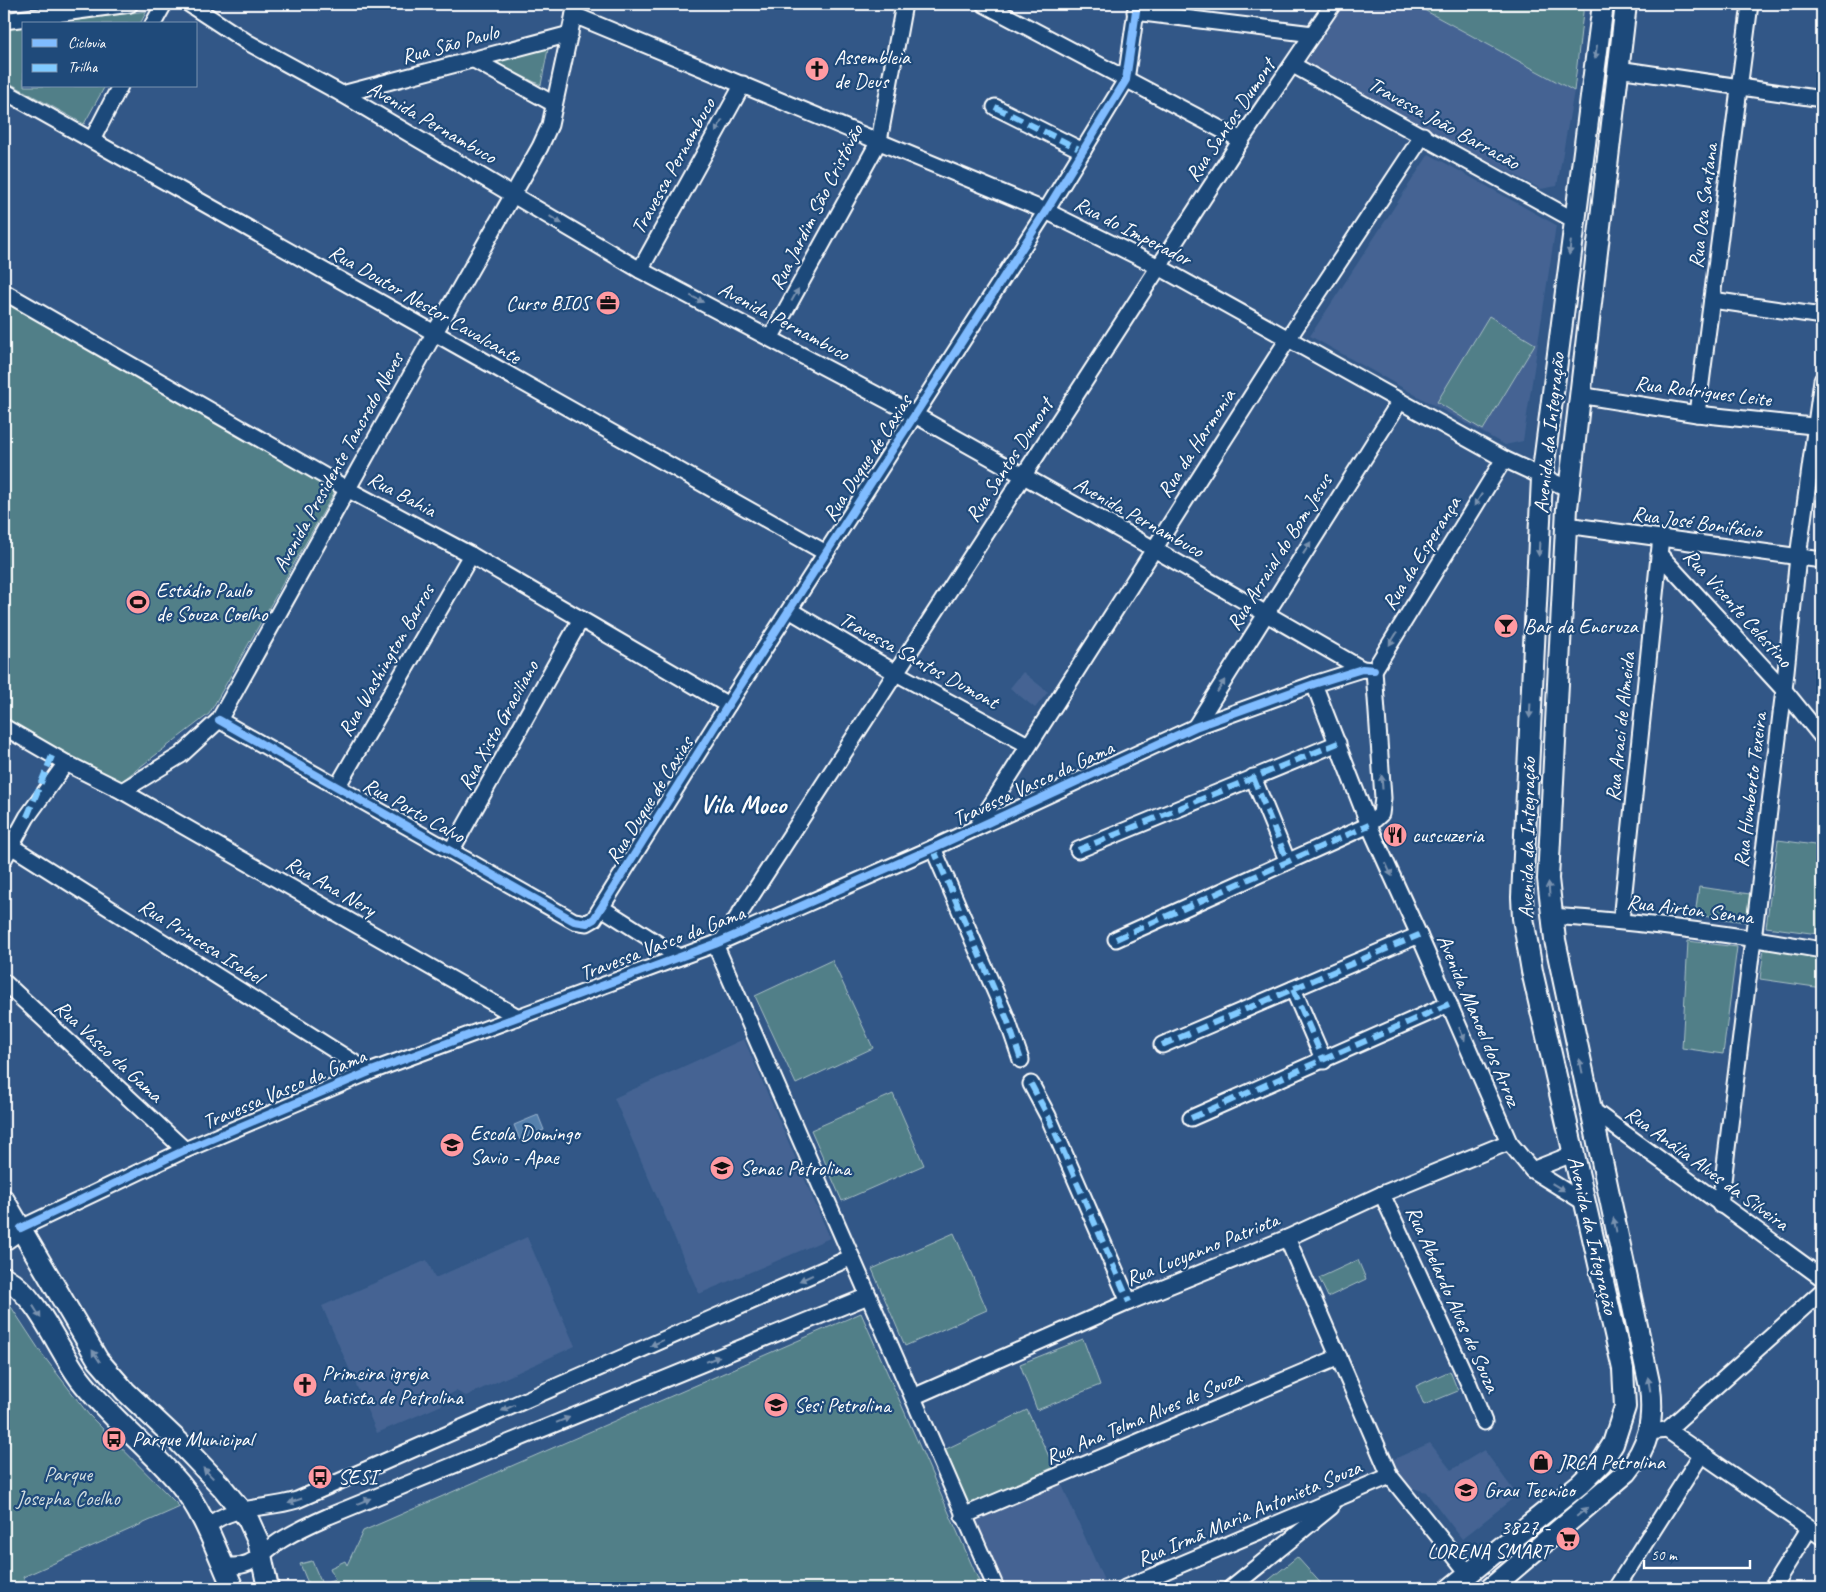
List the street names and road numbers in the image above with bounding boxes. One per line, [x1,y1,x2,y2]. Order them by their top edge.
street label: Rua São Paulo [399,18,503,69]
street label: Rua Santos Dumont [1179,51,1282,186]
street label: Travessa João Barracão [1364,71,1526,176]
street label: Avenida Pernambuco [363,75,502,170]
street label: Travessa Pernambuco [625,92,722,239]
street label: Rua Jardim São Cristóvão [763,119,870,294]
street label: Rua Osa Santana [1682,140,1724,270]
street label: Rua do Imperador [1070,190,1197,272]
street label: Rua Doutor Nestor Cavalcante [325,238,526,370]
street label: Avenida Pernambuco [714,276,855,367]
street label: Avenida Presidente Tancredo Neves [267,346,410,576]
street label: Avenida da Integração [1528,350,1571,515]
street label: Rua Rodrigues Leite [1633,370,1774,412]
street label: Rua da Harmonia [1151,382,1242,502]
street label: Rua Duque de Caxias [817,388,918,526]
street label: Rua Santos Dumont [959,391,1060,527]
street label: Rua Bahia [364,465,442,523]
street label: Rua Arraial do Bom Jesus [1220,468,1339,635]
street label: Avenida Pernambuco [1069,471,1210,564]
street label: Rua da Esperança [1376,490,1467,615]
street label: Rua José Bonifácio [1631,500,1766,544]
street label: Rua Vicente Celestino [1678,543,1799,674]
street label: Rua Washington Barros [332,578,441,741]
street label: Travessa Santos Dumont [835,605,1005,716]
street label: Rua Araci de Almeida [1599,650,1641,803]
street label: Rua Xisto Graciliano [452,654,545,794]
street label: Rua Humberto Texeira [1728,709,1773,869]
street label: Rua Duque de Caxias [599,730,700,869]
street label: Travessa Vasco da Gama [948,734,1119,832]
street label: Avenida da Integração [1513,756,1541,919]
street label: Rua Porto Calvo [359,771,471,849]
street label: Rua Ana Nery [281,850,382,923]
street label: Rua Airton Senna [1625,888,1757,930]
street label: Rua Princesa Isabel [134,892,271,991]
street label: Travessa Vasco da Gama [576,899,750,986]
street label: Avenida Manoel dos Arroz [1431,930,1528,1112]
street label: Rua Vasco da Gama [49,994,170,1109]
street label: Travessa Vasco da Gama [198,1042,371,1135]
street label: Rua Anália Alves da Silveira [1620,1100,1795,1237]
street label: Avenida da Integração [1562,1153,1624,1318]
street label: Rua Abelardo Alves de Souza [1400,1202,1506,1398]
street label: Rua Lucyanno Patriota [1122,1206,1285,1292]
street label: Rua Ana Telma Alves de Souza [1041,1363,1247,1470]
street label: Rua Irmã Maria Antonieta Souza [1133,1453,1367,1572]

